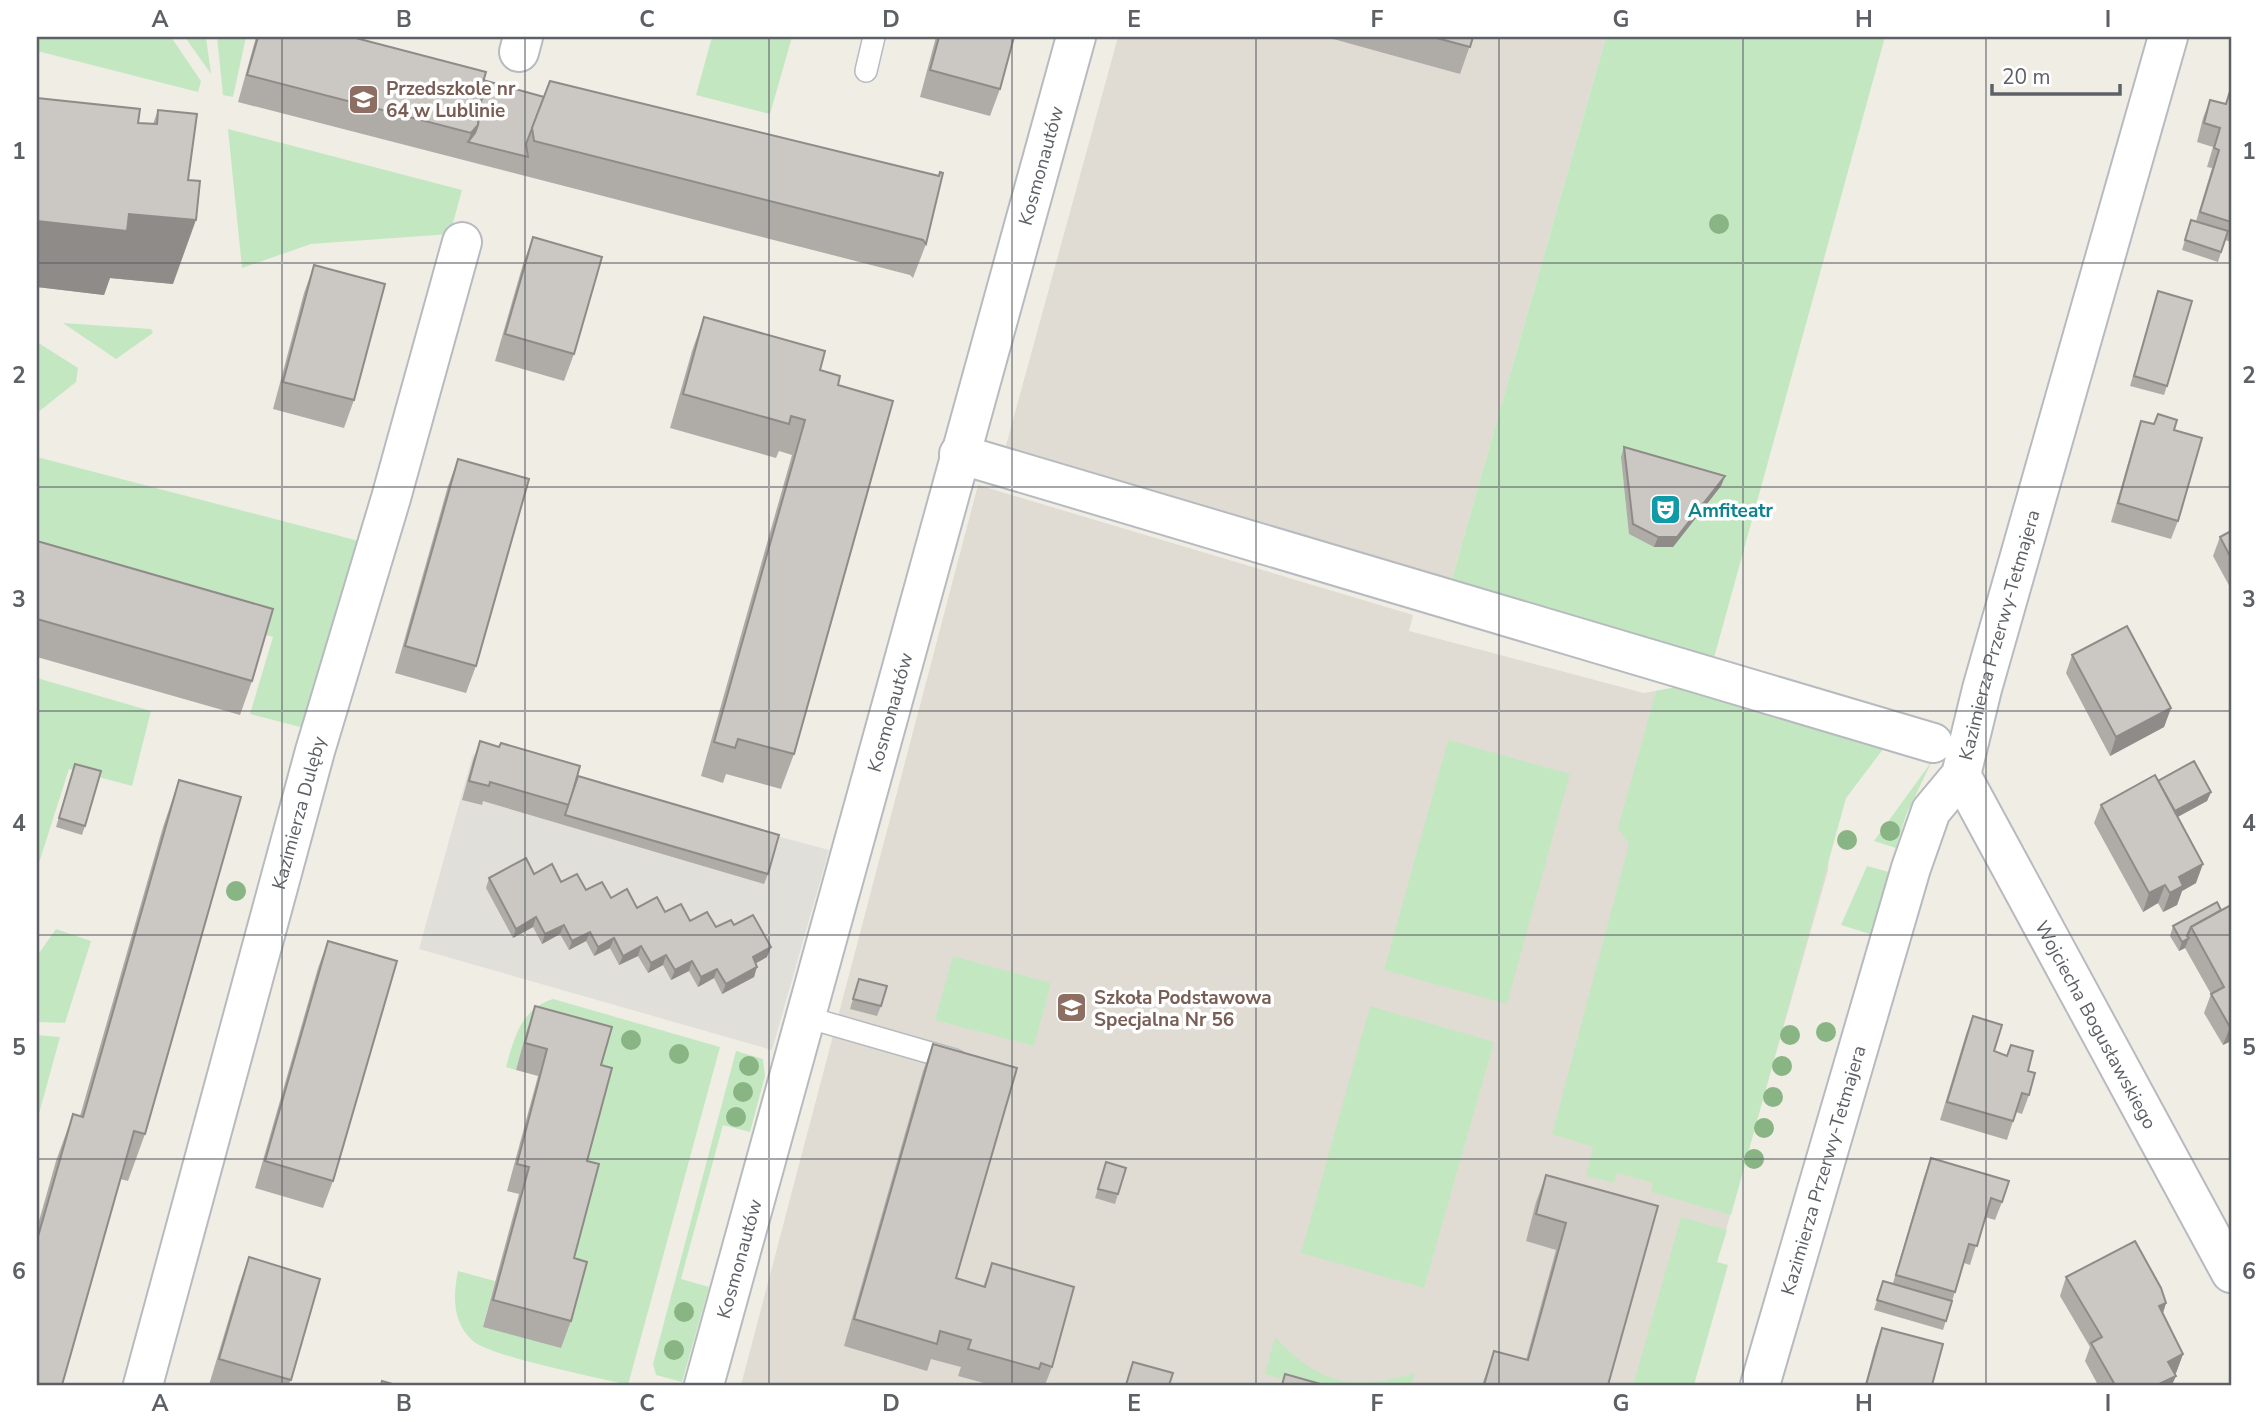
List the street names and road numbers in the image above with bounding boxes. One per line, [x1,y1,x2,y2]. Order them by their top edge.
street label: Kosmonautów [1013,103,1070,228]
street label: Kazimierza Przerwy-Tetmajera [1953,507,2046,763]
street label: Kosmonautów [862,650,920,775]
street label: Kazimierza Dulęby [266,733,333,892]
street label: Wojciecha Bogusławskiego [2028,916,2163,1134]
street label: Kazimierza Przerwy-Tetmajera [1775,1042,1873,1298]
street label: Kosmonautów [711,1196,769,1322]

